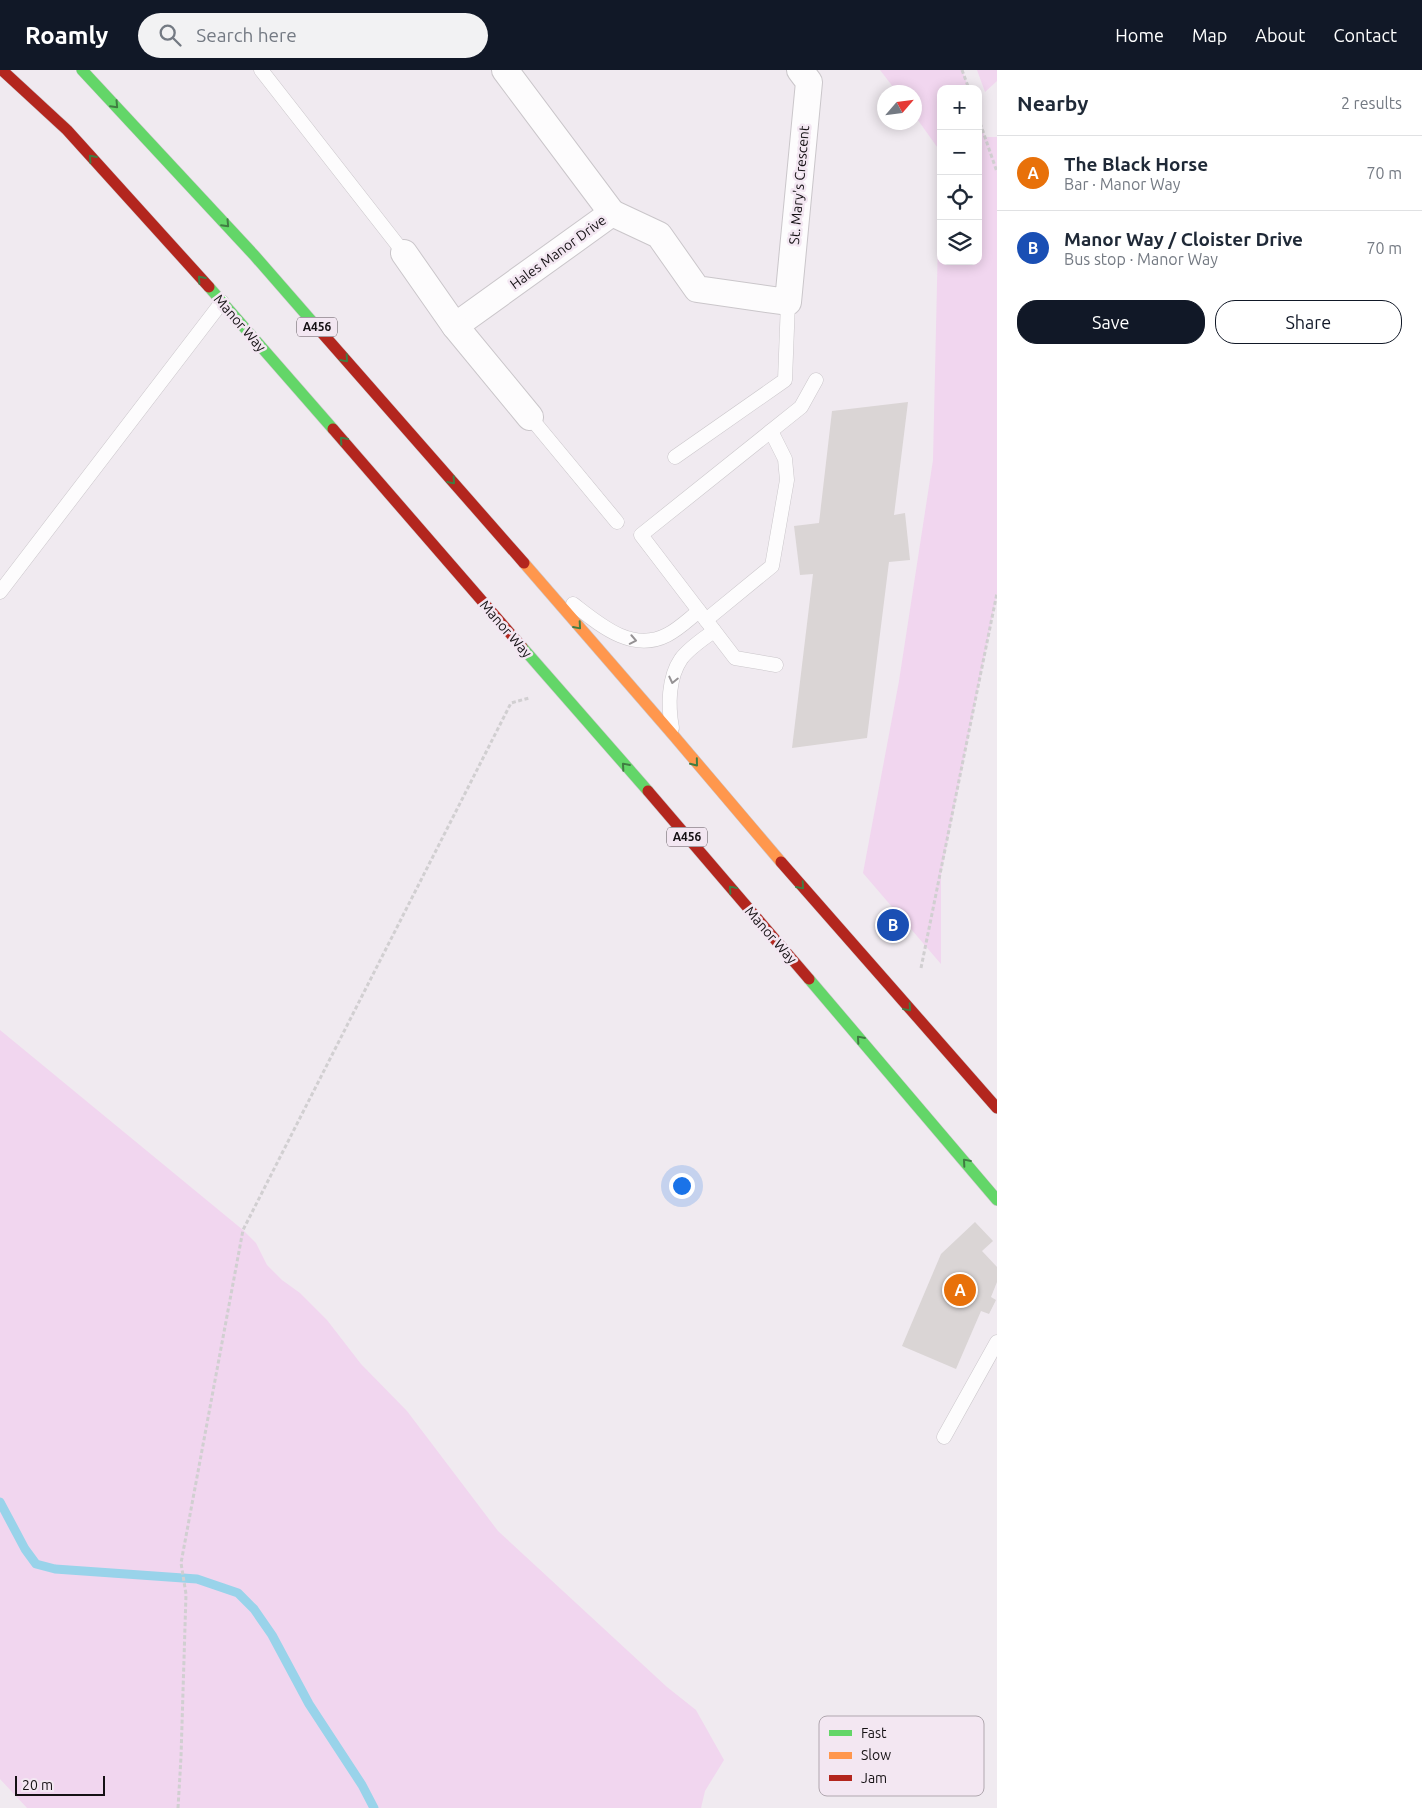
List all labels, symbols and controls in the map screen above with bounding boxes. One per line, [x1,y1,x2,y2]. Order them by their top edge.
search box [138,13,488,58]
icon: search [156,21,184,49]
text: Roamly [25,22,108,49]
text: Search here [196,24,297,46]
text: Home [1115,25,1164,45]
text: Map [1192,25,1227,45]
text: About [1255,25,1305,45]
text: Contact [1333,25,1397,45]
north arrow [877,85,922,130]
map controls [937,85,982,265]
button: + [937,85,982,130]
text: Nearby [1017,91,1088,115]
text: 2 results [1341,94,1402,112]
one-way arrow [110,99,119,108]
street label: St. Mary's Crescent [786,124,812,245]
button: − [937,130,982,175]
text: The Black Horse [1064,153,1208,175]
one-way arrow [89,154,98,163]
text: A [1027,164,1039,182]
text: 70 m [1366,164,1402,182]
button: locate [937,175,982,220]
text: Bar · Manor Way [1064,175,1180,193]
street label: Hales Manor Drive [507,212,609,292]
one-way arrow [220,219,229,228]
button: layers [937,220,982,265]
text: Manor Way / Cloister Drive [1064,228,1303,250]
text: B [1028,239,1038,257]
text: 70 m [1366,239,1402,257]
text: Bus stop · Manor Way [1064,250,1218,268]
one-way arrow [198,275,207,284]
street label: Manor Way [211,291,269,355]
button: Save [1017,300,1205,344]
button: Share [1215,300,1402,344]
road number: A456 [297,318,337,336]
one-way arrow [339,353,348,362]
one-way arrow [339,437,348,446]
one-way arrow [446,476,455,485]
street label: Manor Way [477,597,535,661]
one-way arrow [573,620,581,629]
one-way arrow [629,634,638,644]
one-way arrow [668,676,679,685]
one-way arrow [690,757,699,766]
one-way arrow [622,762,631,771]
road number: A456 [667,828,707,846]
one-way arrow [795,881,804,890]
one-way arrow [729,886,737,895]
street label: Manor Way [742,903,800,967]
pin: B [877,906,909,944]
one-way arrow [903,1002,911,1011]
one-way arrow [857,1035,866,1044]
one-way arrow [963,1159,972,1168]
your location [669,1173,695,1199]
pin: A [944,1271,976,1309]
legend [819,1716,984,1796]
text: Fast [861,1725,887,1741]
text: Slow [861,1747,891,1763]
text: Jam [861,1770,887,1786]
scale bar [15,1773,105,1796]
text: 20 m [22,1777,53,1793]

